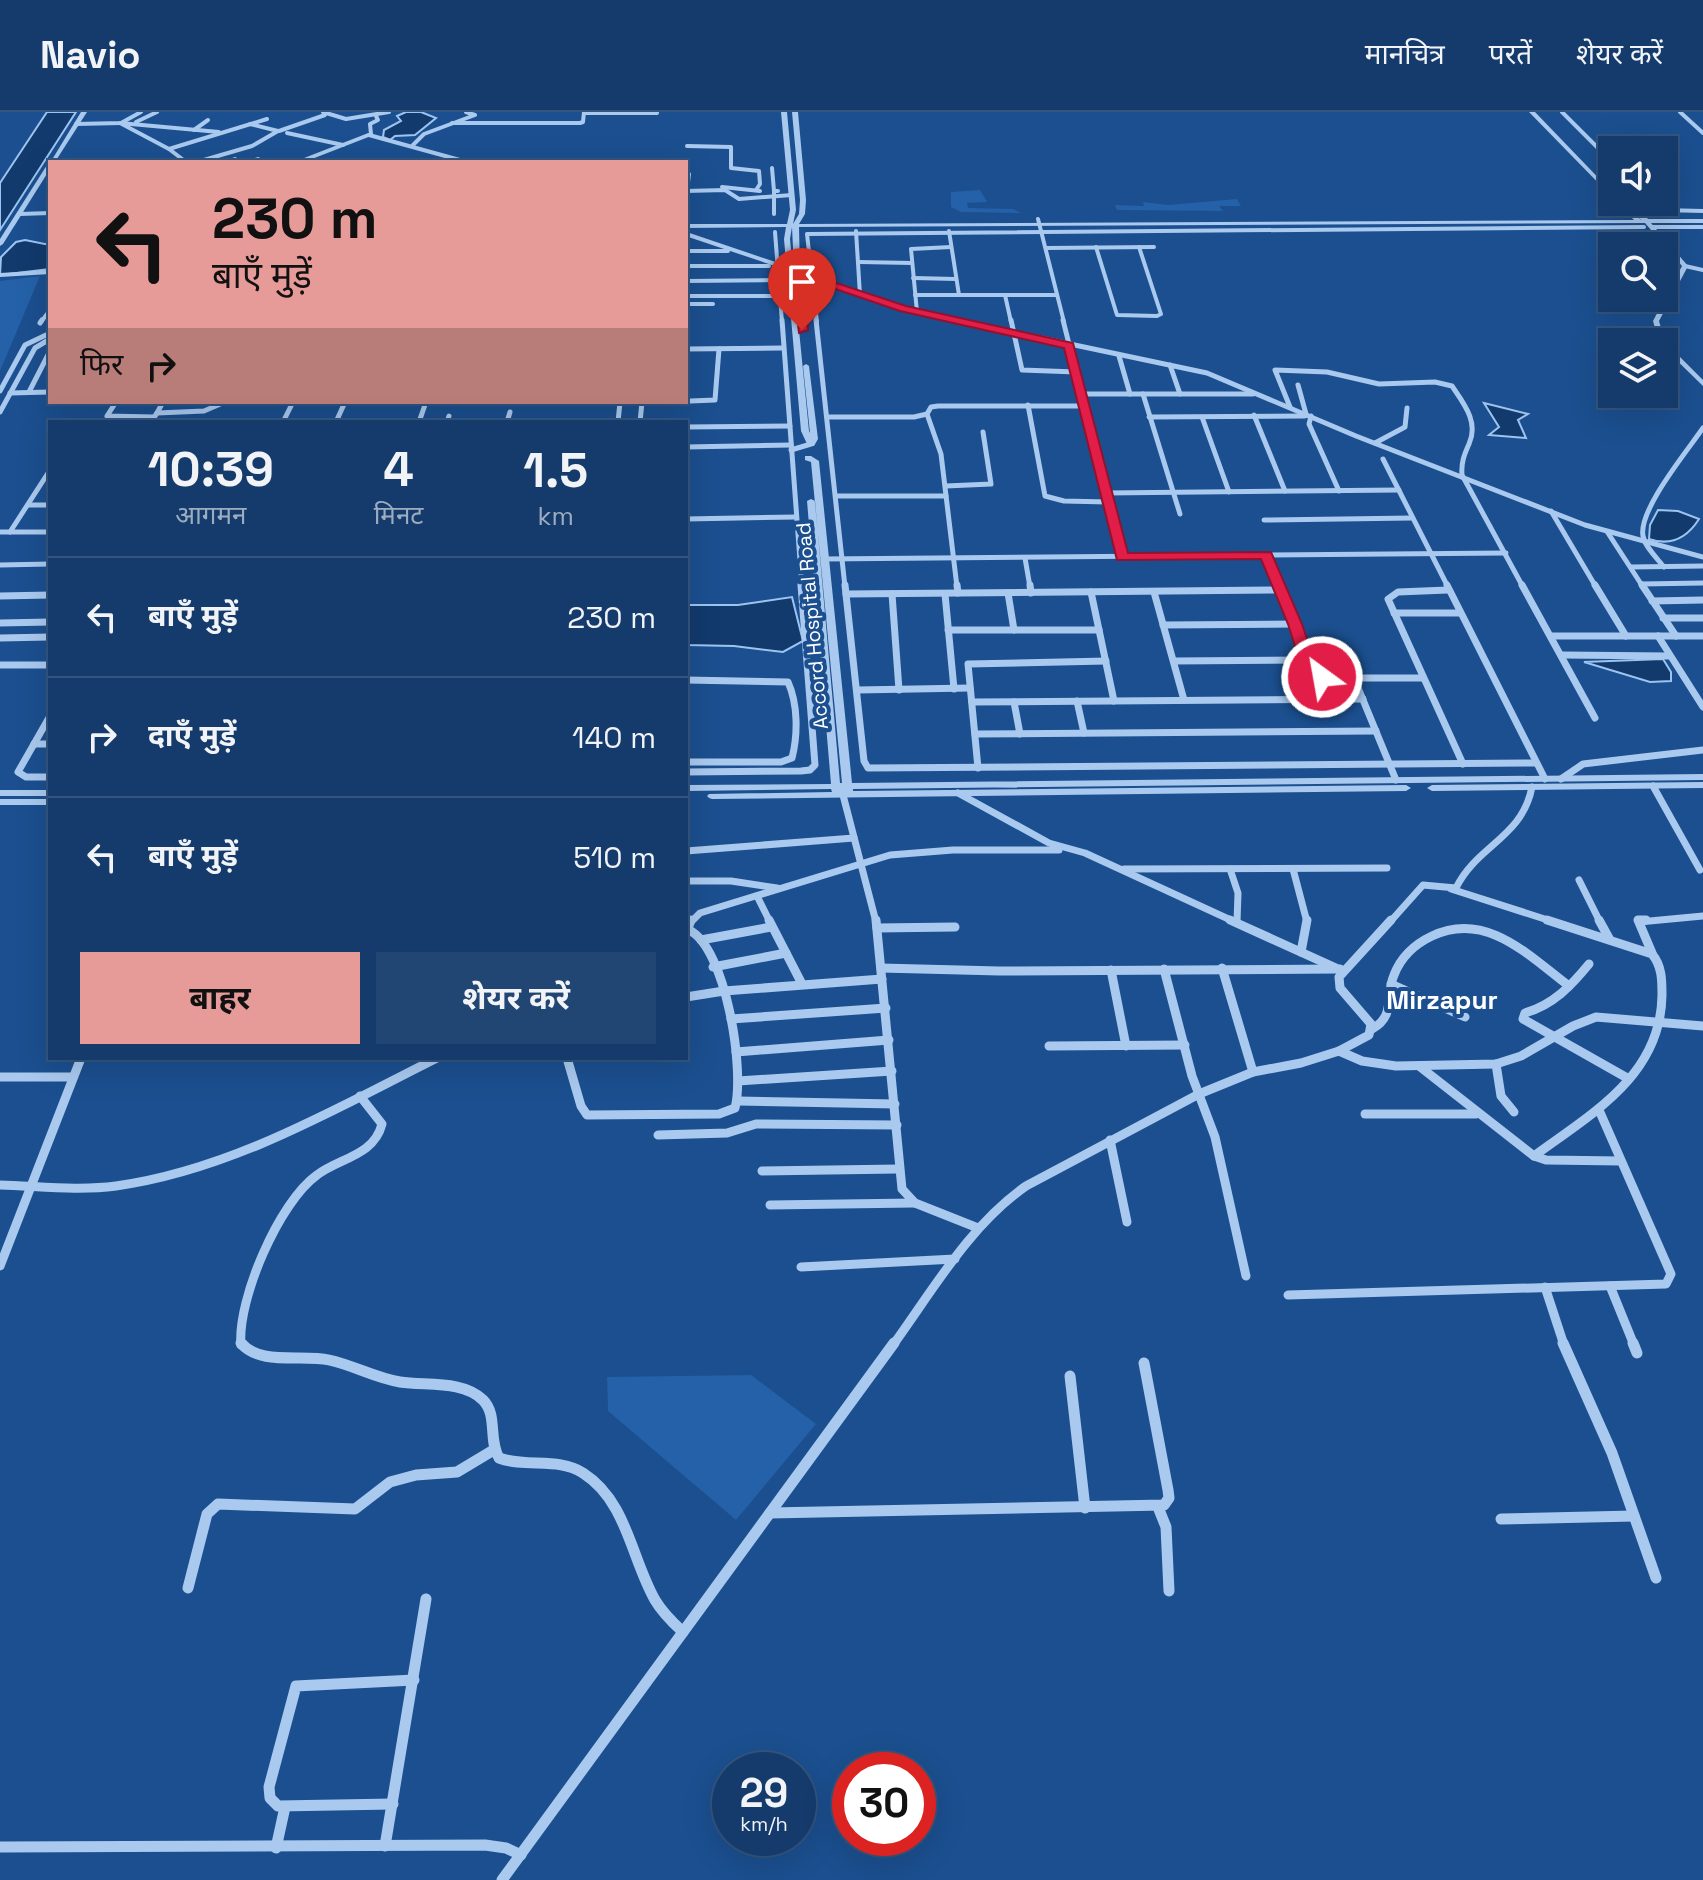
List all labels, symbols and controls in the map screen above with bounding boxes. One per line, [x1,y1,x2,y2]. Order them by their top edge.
text: Navio [40,31,141,79]
text: मानचित्र [1365,36,1445,72]
text: परतें [1489,36,1532,72]
text: शेयर करें [1576,36,1663,72]
map controls [1598,136,1678,408]
button: sound [1598,136,1678,216]
text: 230 m [212,183,378,254]
icon: left [80,192,184,296]
button: search [1598,232,1678,312]
pin [768,248,836,330]
text: बाएँ मुड़ें [212,253,312,299]
icon: arrive [780,260,824,304]
button: layers [1598,328,1678,408]
icon: right [139,344,183,388]
text: फिर [80,345,123,384]
text: 10:39 [148,439,274,500]
text: 4 [383,439,414,500]
text: 1.5 [523,440,588,501]
text: आगमन [175,498,246,532]
text: मिनट [374,498,423,532]
text: km [538,499,574,533]
street label: Accord Hospital Road [790,521,834,731]
icon: left [80,595,124,639]
text: बाएँ मुड़ें [148,596,238,635]
text: 230 m [567,598,656,637]
position arrow [1280,635,1364,719]
icon: right [80,715,124,759]
text: दाएँ मुड़ें [148,716,236,755]
text: 140 m [572,718,656,757]
icon: left [80,835,124,879]
text: बाएँ मुड़ें [148,836,238,875]
text: 510 m [573,838,656,877]
button: बाहर [80,952,360,1044]
button: शेयर करें [376,952,656,1044]
district label: Mirzapur [1386,983,1498,1017]
speed limit sign: 30 [832,1752,936,1856]
text: 29 [740,1768,788,1819]
text: km/h [740,1811,788,1837]

